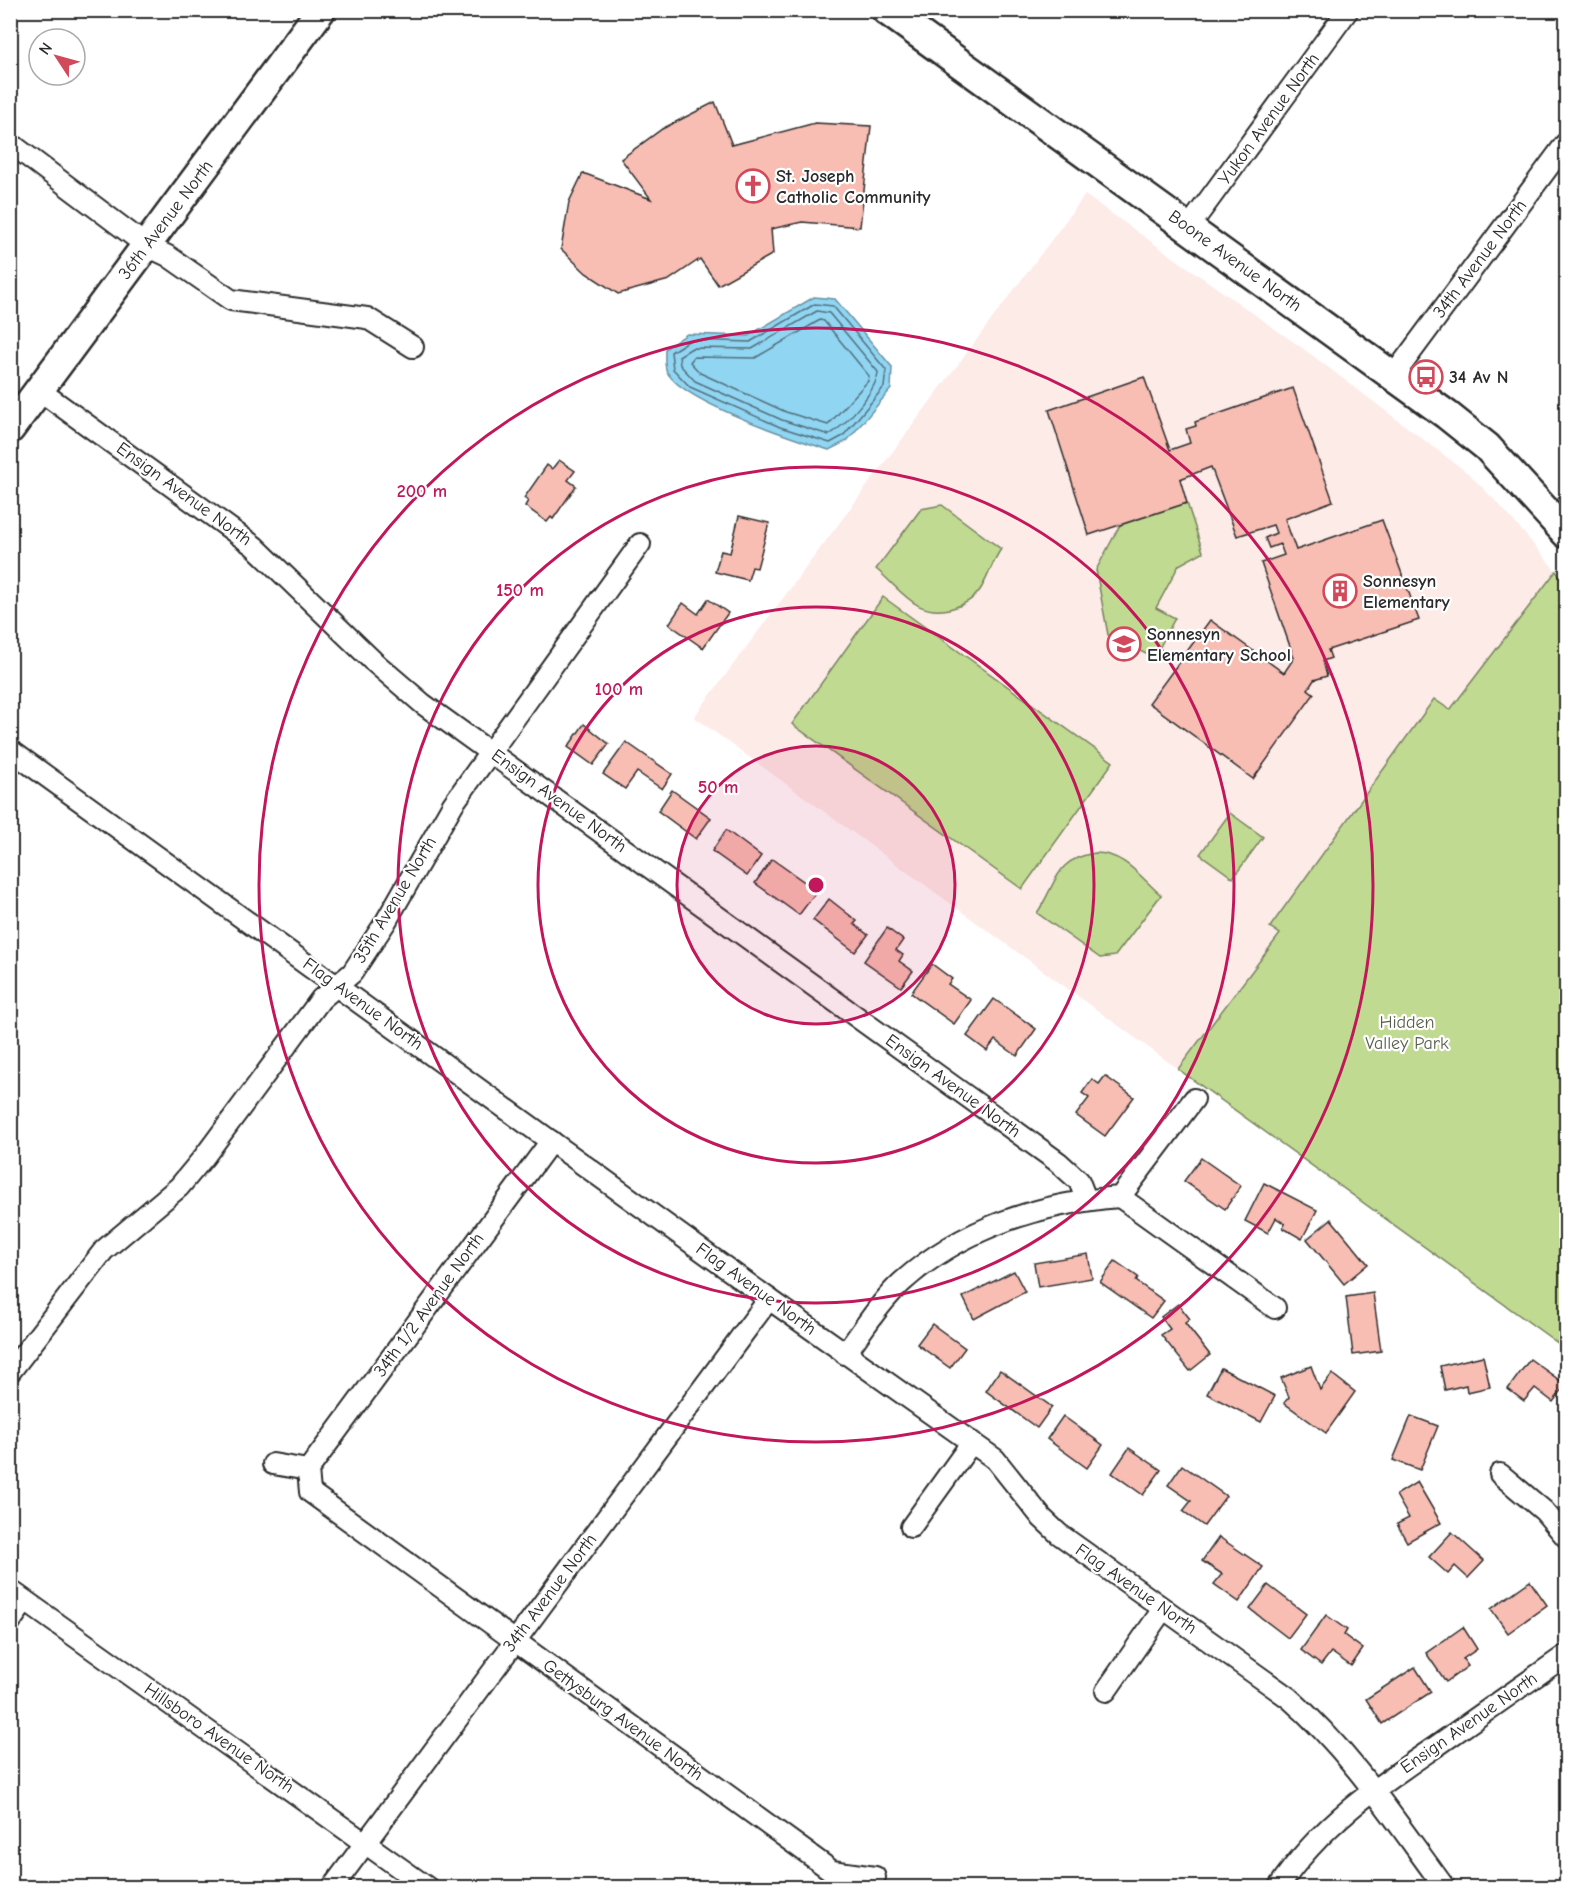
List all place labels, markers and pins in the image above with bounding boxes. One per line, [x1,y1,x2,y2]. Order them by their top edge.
place label: St. Joseph Catholic Community [776,166,931,208]
church icon: St. Joseph Catholic Community [735,168,771,204]
bus stop icon: 34 Av N [1408,359,1444,395]
place label: 34 Av N [1449,367,1508,388]
place label: Sonnesyn Elementary [1363,571,1451,613]
building icon: Sonnesyn Elementary [1322,573,1358,609]
place label: Sonnesyn Elementary School [1147,624,1291,666]
school or university icon: Sonnesyn Elementary School [1106,626,1142,662]
centre of rings [806,875,826,895]

